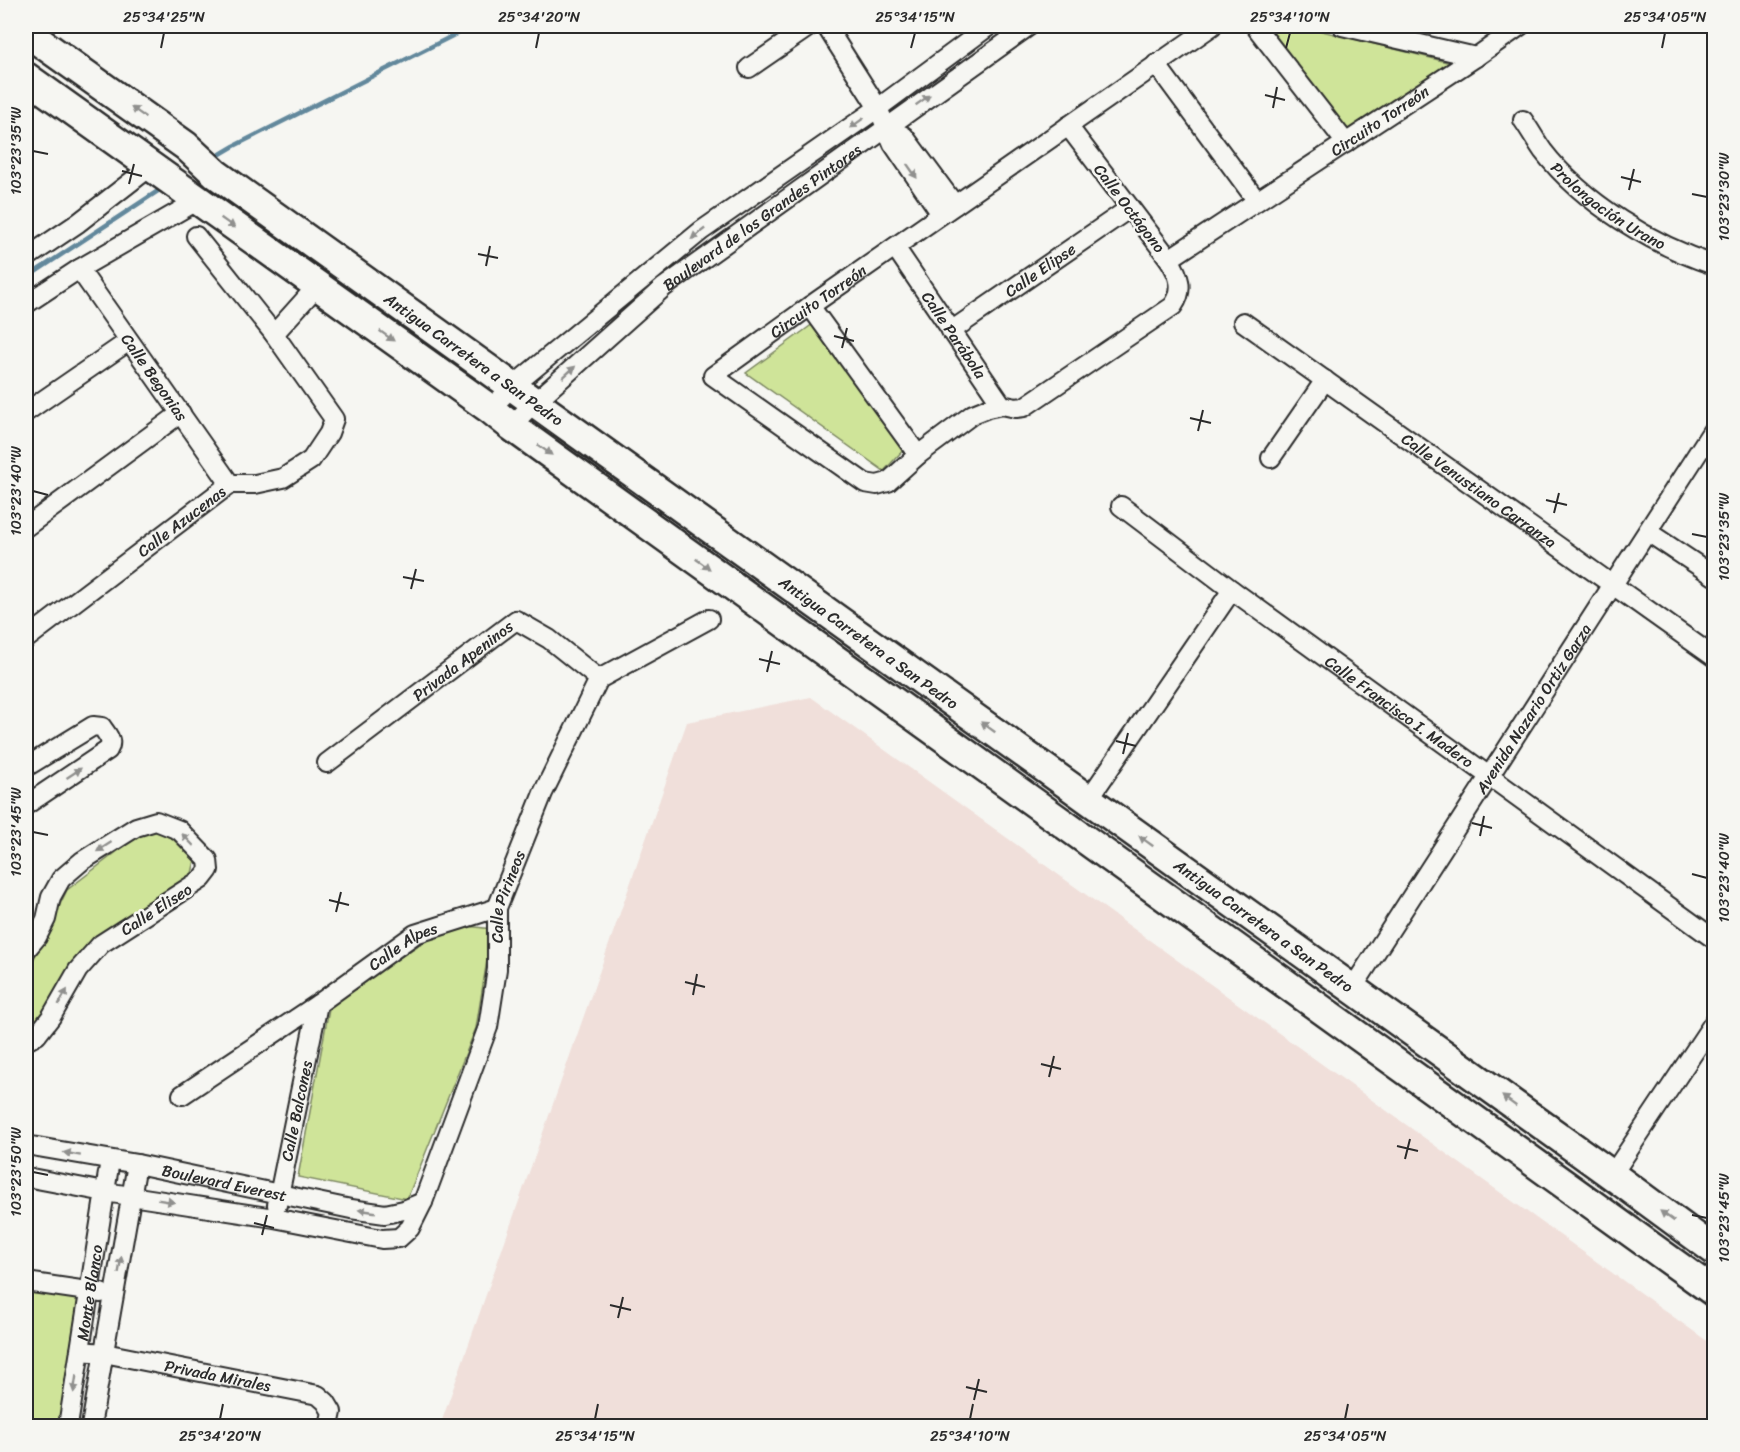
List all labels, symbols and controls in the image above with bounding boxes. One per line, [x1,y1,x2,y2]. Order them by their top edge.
text: 25°34'25"N [123,4,206,30]
text: 25°34'20"N [498,4,581,30]
text: 25°34'15"N [875,4,955,30]
text: 25°34'10"N [1250,4,1331,30]
text: 25°34'05"N [1624,4,1707,30]
street label: Circuito Torreón [1324,77,1436,164]
one-way arrow [915,94,931,106]
text: 103°23'35"W [3,106,29,195]
one-way arrow [131,106,147,118]
one-way arrow [849,117,866,128]
street label: Boulevard de los Grandes Pintores [656,136,868,299]
text: 103°23'30"W [1711,152,1737,241]
street label: Prolongación Urano [1543,155,1671,258]
street label: Calle Octágono [1086,157,1173,259]
one-way arrow [906,163,918,179]
one-way arrow [219,217,235,229]
one-way arrow [690,228,705,240]
street label: Calle Elipse [998,235,1082,305]
street label: Circuito Torreón [763,256,873,346]
street label: Antigua Carretera a San Pedro [377,284,570,434]
street label: Calle Parábola [914,285,995,386]
street label: Calle Begonias [113,327,196,428]
one-way arrow [378,330,394,342]
one-way arrow [561,366,576,379]
street label: Calle Venustiano Carranza [1395,425,1563,556]
one-way arrow [537,444,552,456]
text: 103°23'40"W [3,446,29,536]
street label: Calle Azucenas [131,478,233,565]
text: 103°23'35"W [1711,492,1737,581]
one-way arrow [694,558,710,570]
street label: Antigua Carretera a San Pedro [772,567,965,717]
street label: Privada Apeninos [406,612,520,709]
street label: Avenida Nazario Ortiz Garza [1467,617,1599,801]
street label: Calle Francisco I. Madero [1318,648,1480,776]
one-way arrow [980,721,996,733]
one-way arrow [66,767,82,778]
text: 103°23'45"W [3,787,29,877]
one-way arrow [181,832,195,847]
text: 103°23'40"W [1711,833,1737,923]
one-way arrow [1139,835,1155,847]
one-way arrow [96,841,112,852]
street label: Calle Pirineos [483,845,534,943]
street label: Antigua Carretera a San Pedro [1167,851,1360,1000]
street label: Calle Eliseo [114,875,198,944]
street label: Calle Alpes [362,914,442,979]
one-way arrow [57,989,67,1006]
street label: Calle Balcones [272,1058,321,1164]
one-way arrow [1502,1096,1517,1108]
text: 103°23'50"W [3,1127,29,1217]
one-way arrow [63,1149,82,1158]
street label: Boulevard Everest [159,1156,290,1210]
text: 103°23'45"W [1711,1173,1737,1263]
one-way arrow [157,1197,176,1206]
one-way arrow [357,1207,376,1216]
one-way arrow [1660,1210,1676,1222]
street label: Monte Blanco [68,1243,111,1343]
one-way arrow [116,1256,125,1275]
street label: Privada Mirales [162,1351,274,1401]
one-way arrow [70,1374,79,1393]
text: 25°34'20"N [179,1423,262,1449]
text: 25°34'15"N [555,1423,635,1449]
text: 25°34'10"N [930,1423,1011,1449]
text: 25°34'05"N [1304,1423,1387,1449]

